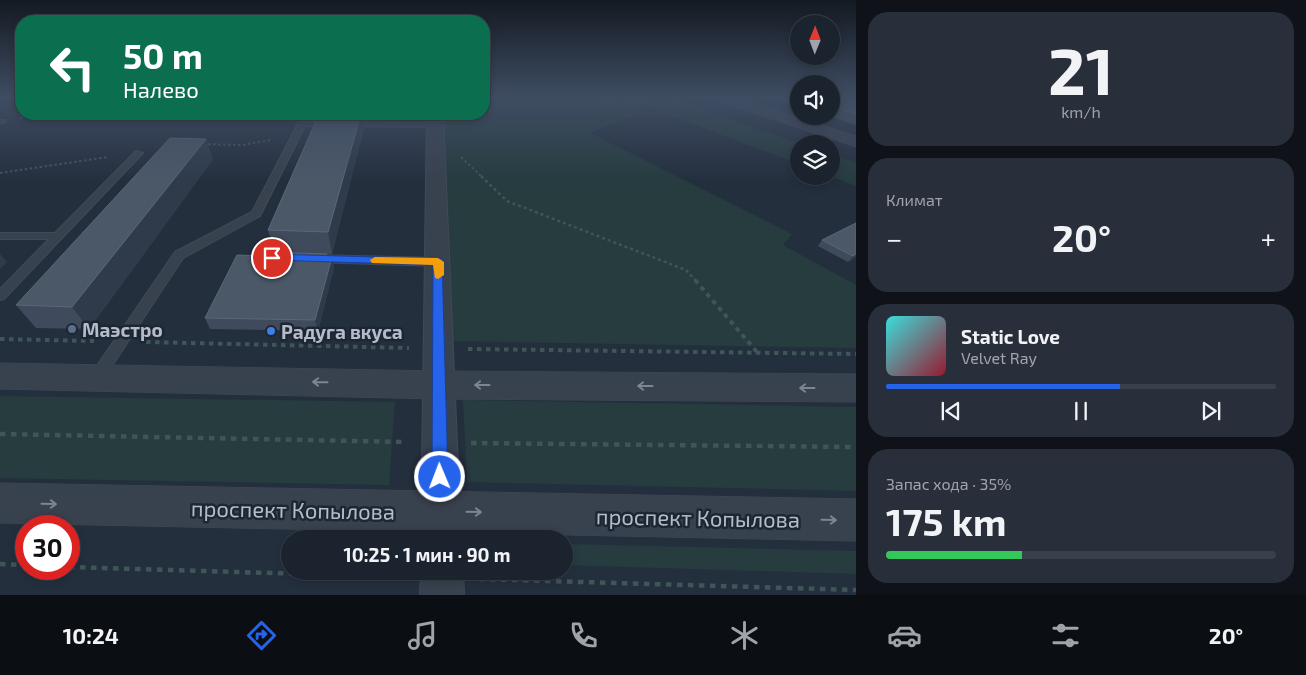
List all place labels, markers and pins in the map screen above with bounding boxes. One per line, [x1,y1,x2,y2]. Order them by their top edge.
pin [251,237,293,279]
place label: Маэстро [82,318,163,341]
place label: Радуга вкуса [281,320,403,343]
marker: Маэстро [66,323,78,335]
marker: Радуга вкуса [265,325,277,337]

